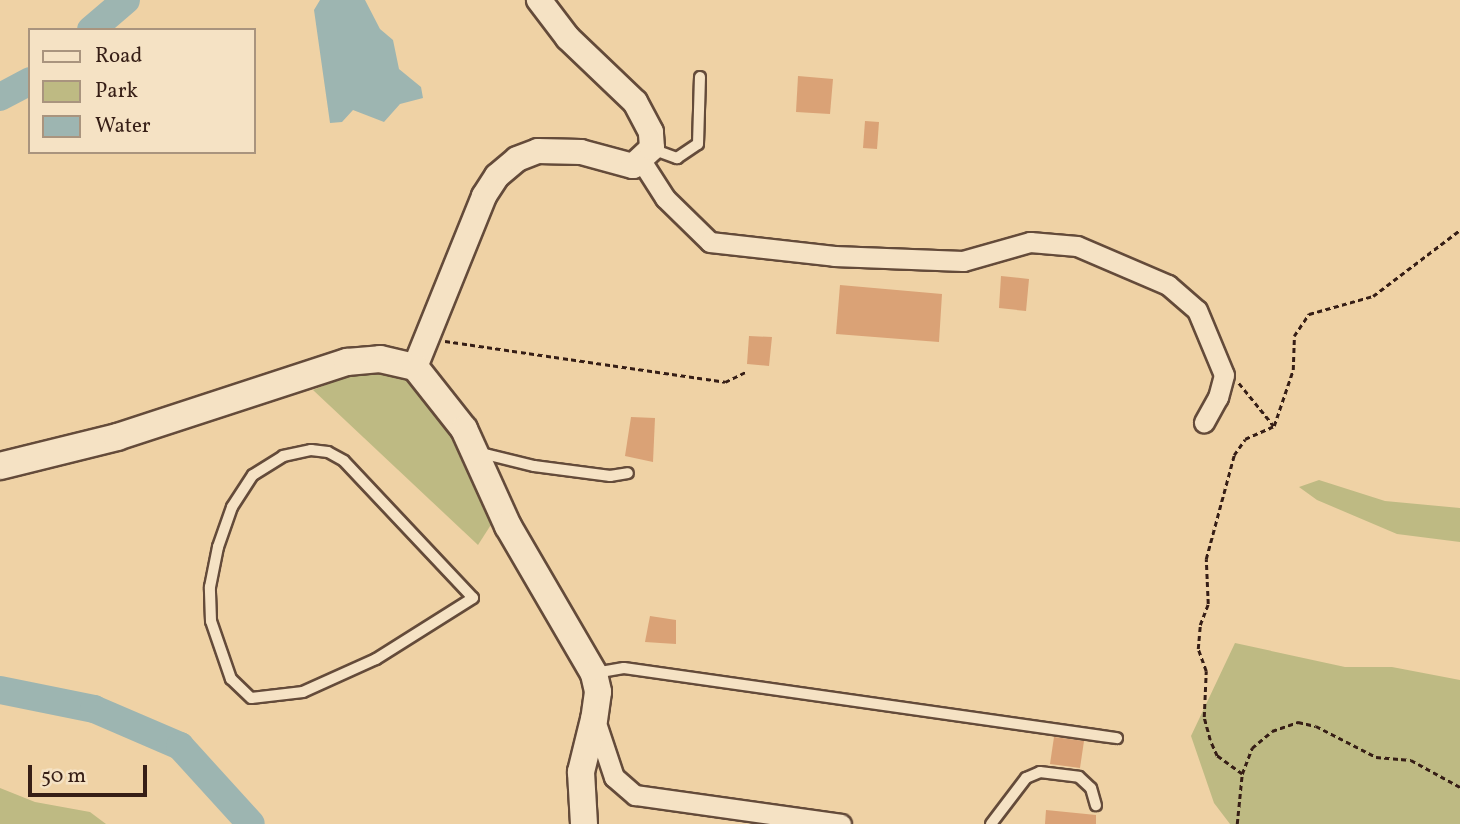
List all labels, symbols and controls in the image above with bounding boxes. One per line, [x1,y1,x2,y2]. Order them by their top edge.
legend [28,28,256,154]
text: Road [95,42,142,71]
text: Park [95,77,138,106]
text: Water [95,112,151,141]
scale bar [32,750,150,794]
text: 50 m [41,762,86,791]

